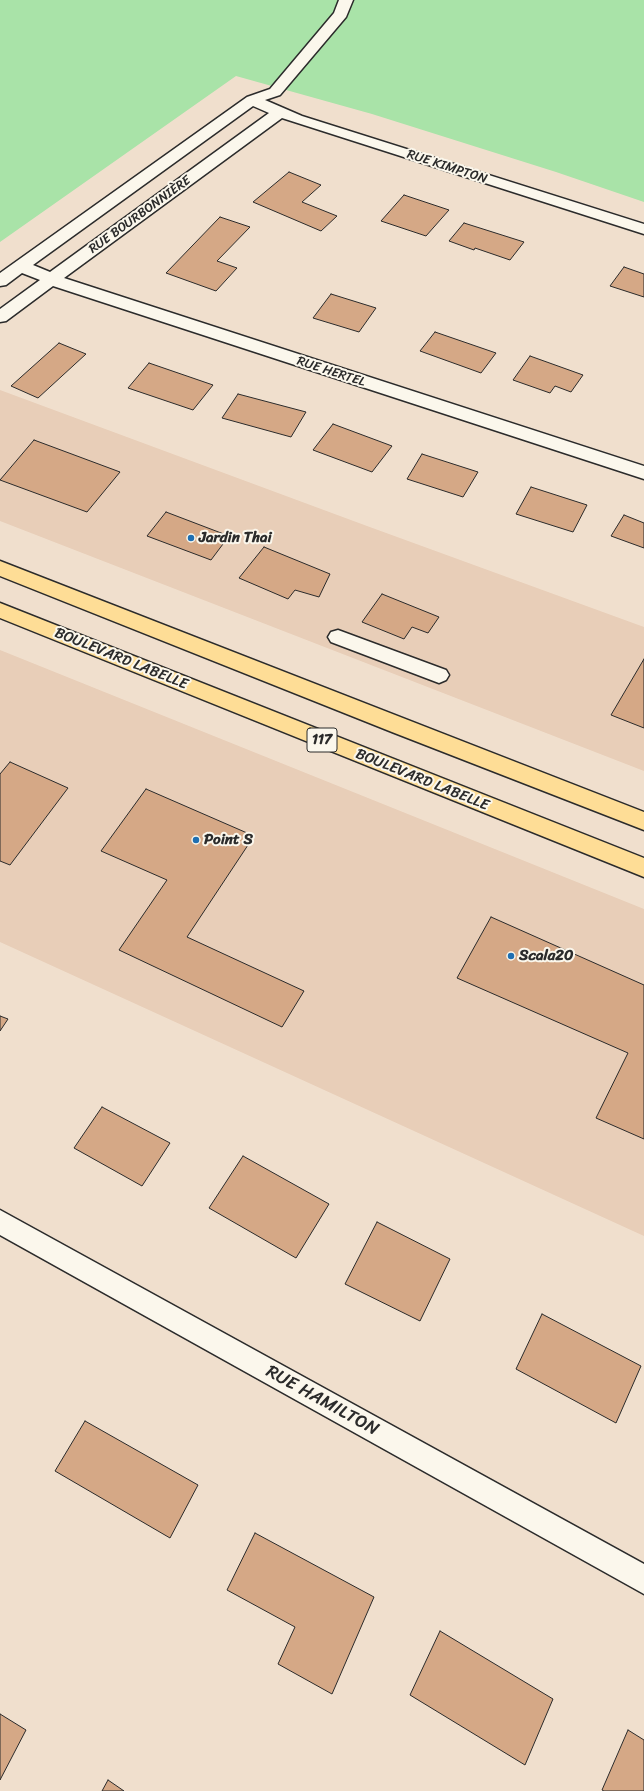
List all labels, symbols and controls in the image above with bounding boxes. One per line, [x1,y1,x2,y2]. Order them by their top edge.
street label: RUE KIMPTON [405,147,489,187]
street label: RUE BOURBONNIÈRE [86,173,194,257]
street label: RUE HERTEL [295,354,367,390]
place label: Jardin Thai [199,529,272,547]
marker: Jardin Thai [186,533,196,543]
street label: BOULEVARD LABELLE [52,624,190,694]
road number: 117 [307,728,337,752]
street label: BOULEVARD LABELLE [353,745,491,815]
place label: Point S [204,831,253,849]
marker: Point S [191,835,201,845]
place label: Scala20 [519,947,573,965]
marker: Scala20 [506,951,516,961]
street label: RUE HAMILTON [262,1361,382,1441]

